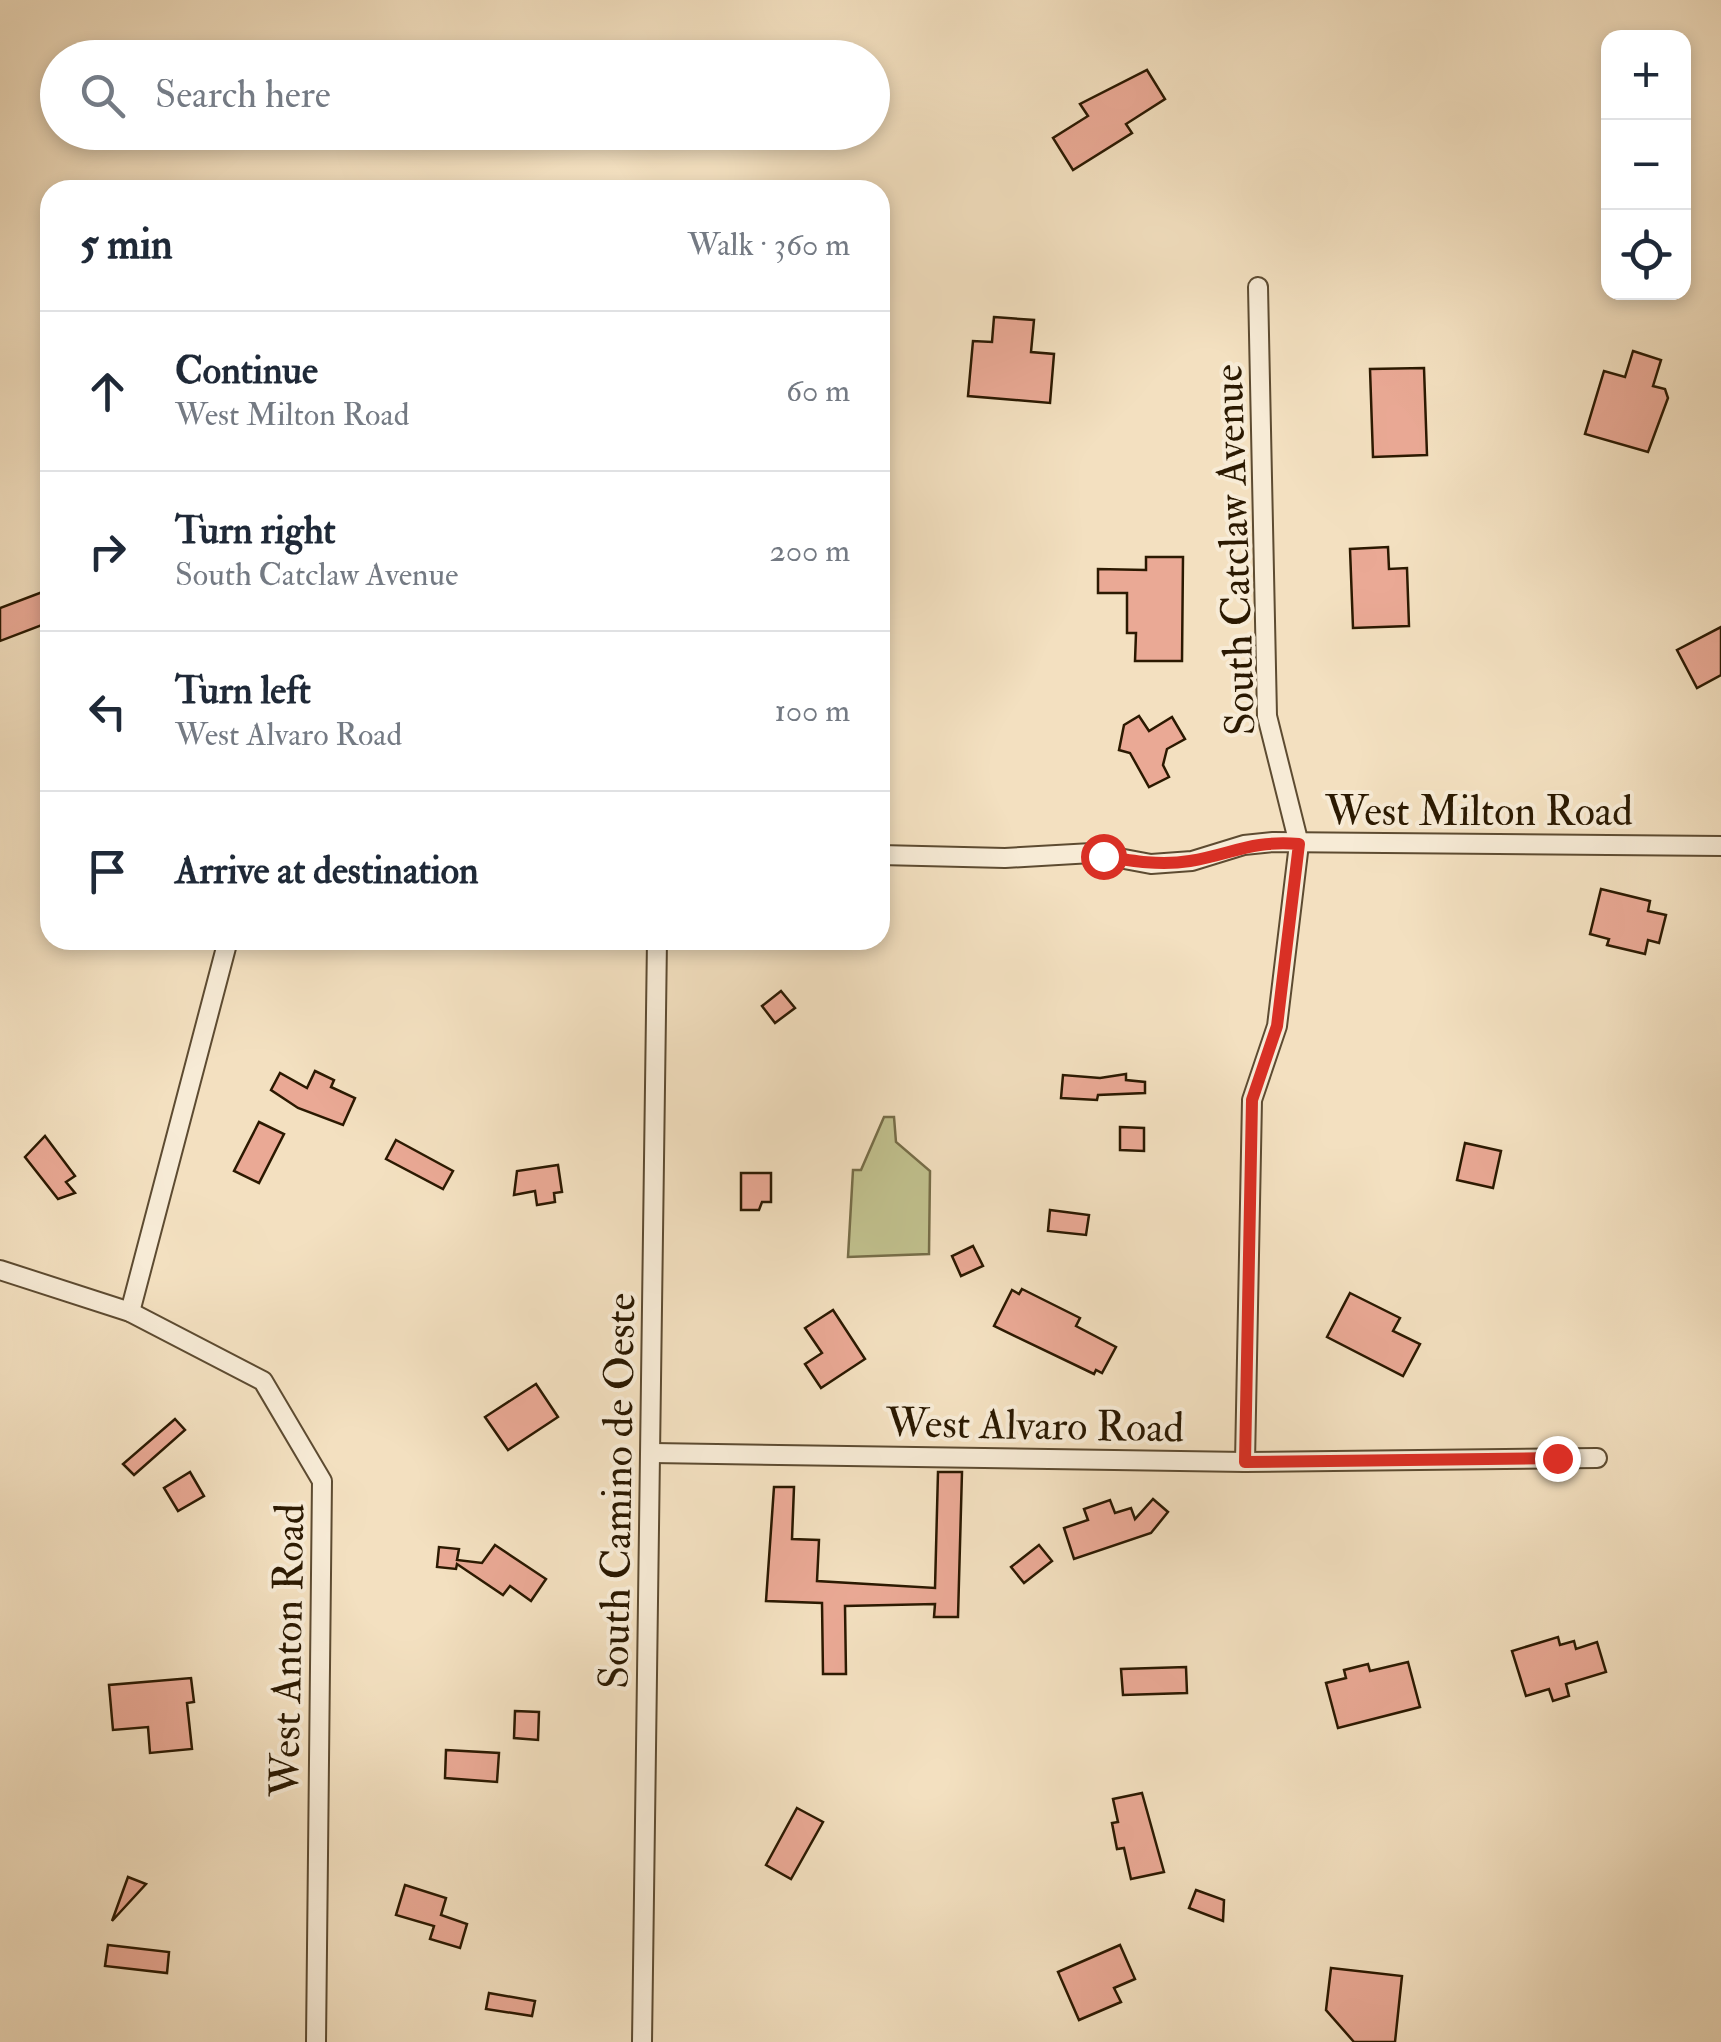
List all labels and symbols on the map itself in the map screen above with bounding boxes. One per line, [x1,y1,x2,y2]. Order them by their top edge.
street label: South Catclaw Avenue [1203,363,1267,737]
street label: West Milton Road [1324,786,1633,838]
route start [1081,834,1127,880]
street label: South Camino de Oeste [589,1292,647,1690]
street label: West Alvaro Road [884,1397,1185,1455]
route end [1535,1436,1581,1482]
street label: West Anton Road [259,1503,317,1798]

